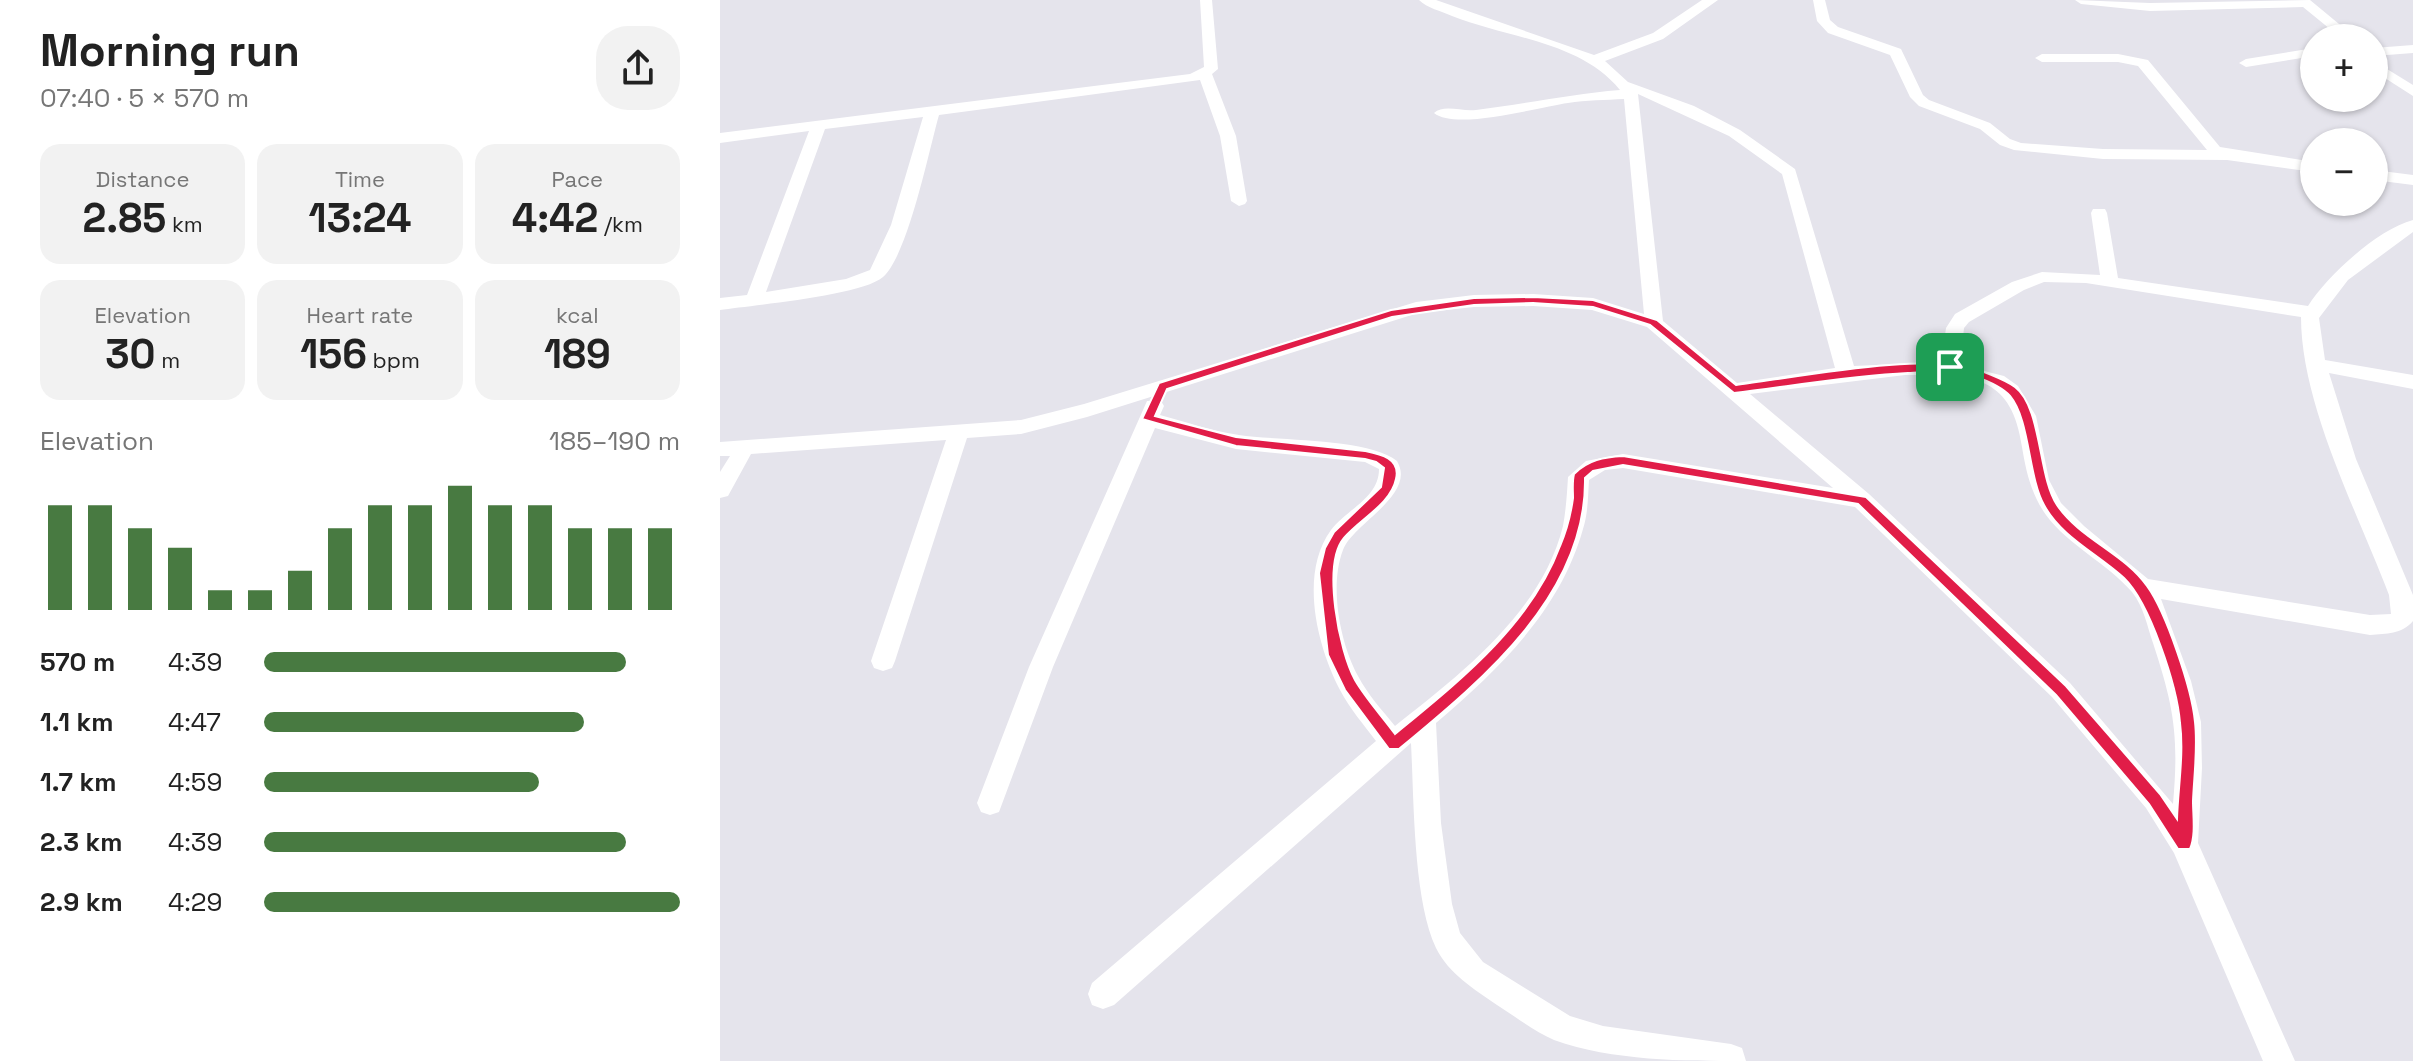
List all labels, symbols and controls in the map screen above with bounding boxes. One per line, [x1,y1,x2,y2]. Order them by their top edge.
text: Morning run [40,23,300,79]
map controls [2300,24,2388,216]
button: + [2300,24,2388,112]
button: share [596,26,680,110]
text: 07:40 · 5 × 570 m [40,81,249,115]
button: − [2300,128,2388,216]
text: Distance [96,165,190,193]
text: Time [335,165,385,193]
text: Pace [552,165,603,193]
text: 2.85 [83,193,166,244]
text: 13:24 [309,193,411,244]
text: 4:42 [512,193,598,244]
text: km [166,210,203,238]
text: /km [598,210,643,238]
text: Elevation [94,301,191,329]
text: Heart rate [307,301,413,329]
text: kcal [556,301,599,329]
text: 30 [105,329,156,380]
text: 156 [300,329,367,380]
text: 189 [544,329,611,380]
pin [1916,333,1984,401]
icon: arrive [1928,345,1972,389]
text: m [156,346,180,374]
text: bpm [367,346,420,374]
text: Elevation [40,424,154,458]
text: 185–190 m [549,424,680,458]
text: 570 m [40,645,115,679]
text: 4:39 [168,645,222,679]
text: 1.1 km [40,705,113,739]
text: 4:47 [168,705,221,739]
text: 1.7 km [40,765,117,799]
text: 4:59 [168,765,222,799]
text: 2.3 km [40,825,122,859]
text: 4:39 [168,825,222,859]
text: 2.9 km [40,885,123,919]
text: 4:29 [168,885,222,919]

